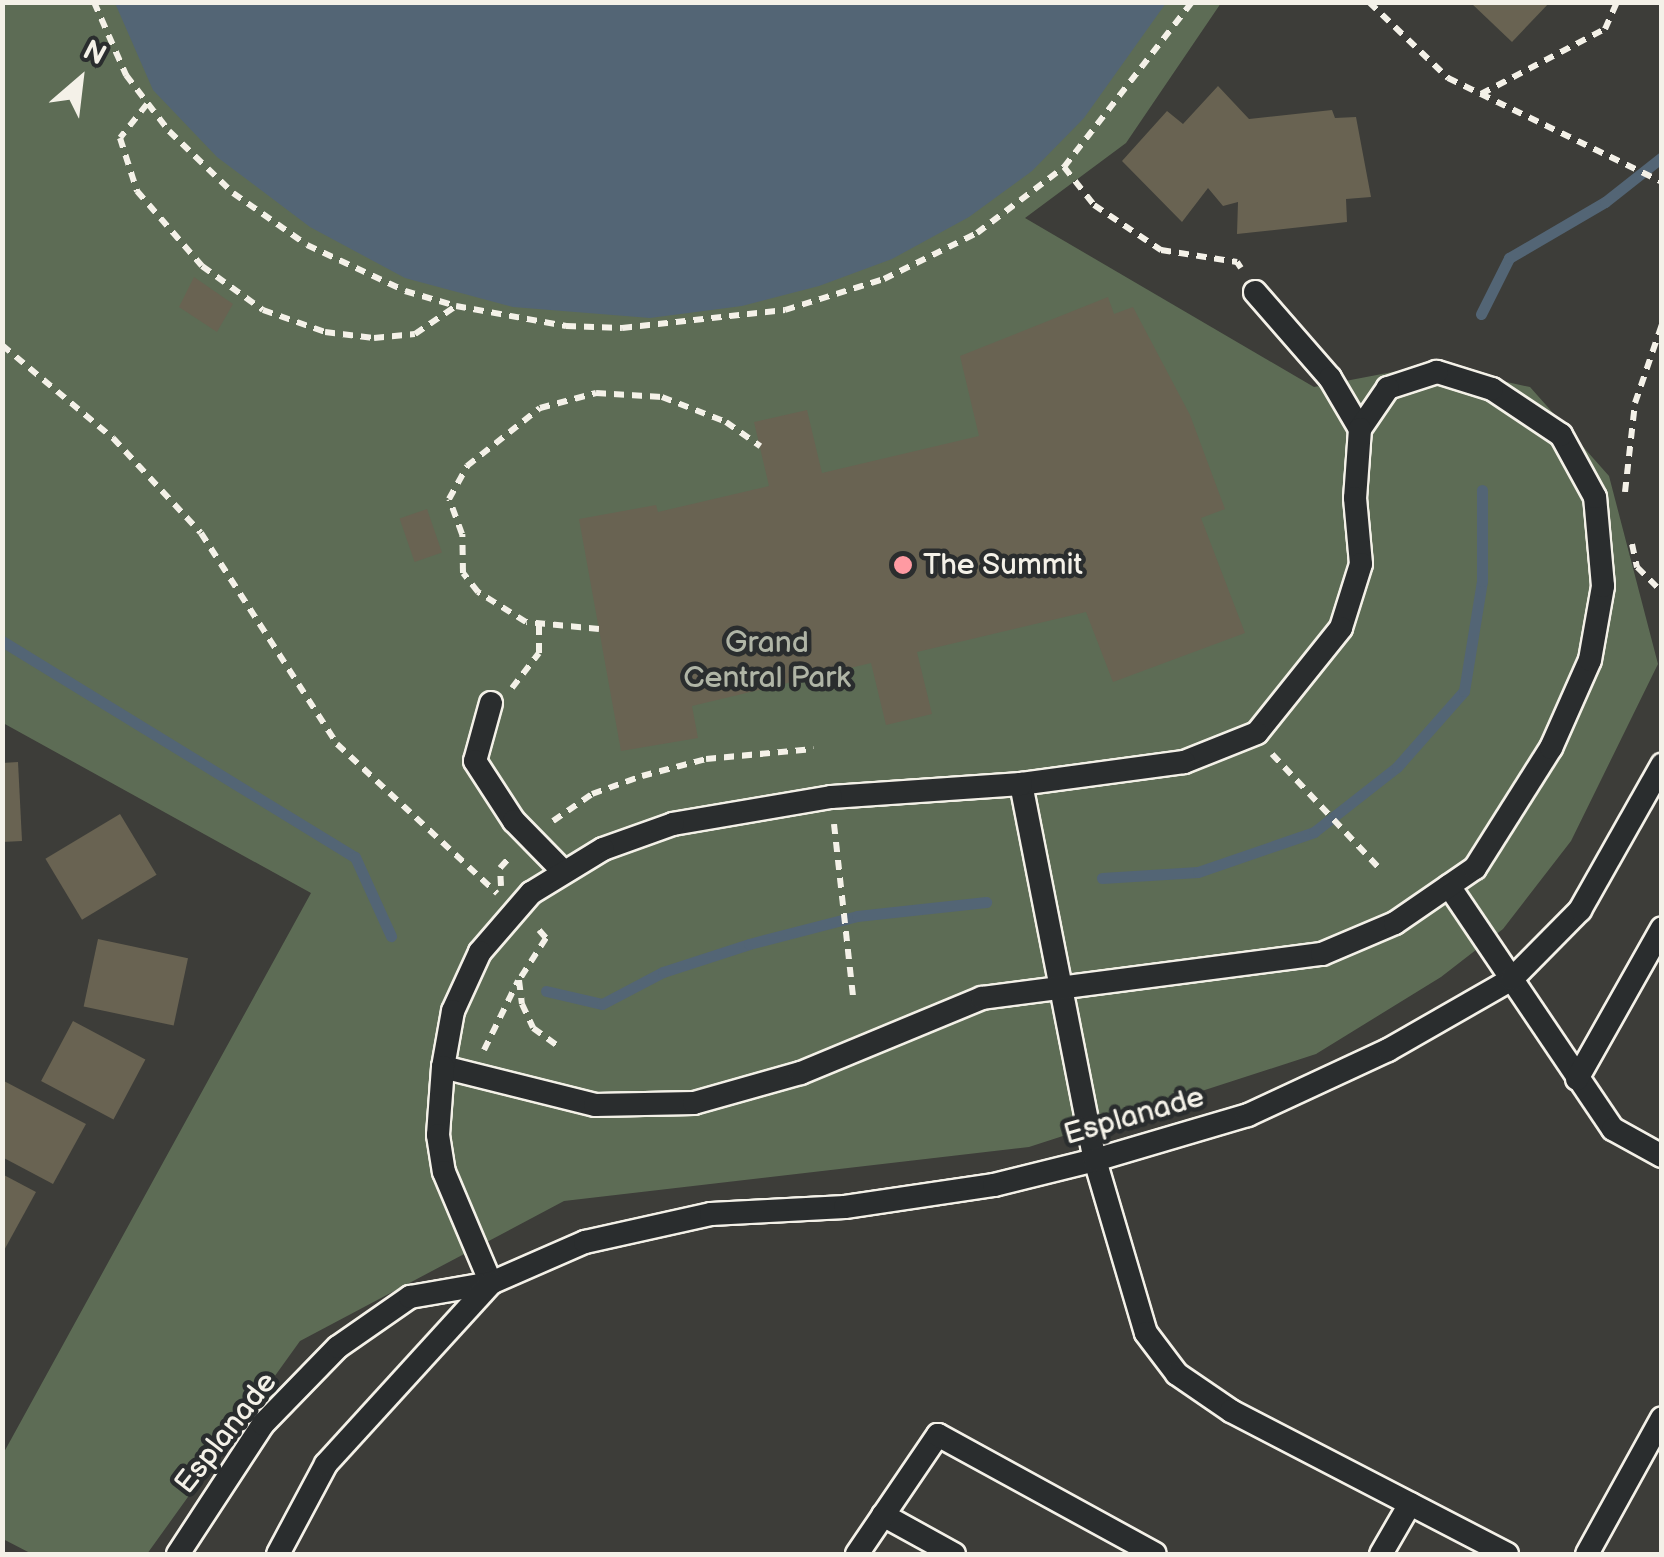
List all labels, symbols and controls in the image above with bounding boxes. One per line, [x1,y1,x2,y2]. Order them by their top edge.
north arrow [30,30,130,130]
text: N [77,34,111,73]
place label: The Summit [923,547,1083,583]
marker: The Summit [892,554,914,576]
park label: Grand Central Park [683,625,851,696]
street label: Esplanade [1060,1079,1208,1153]
street label: Esplanade [167,1365,285,1501]

